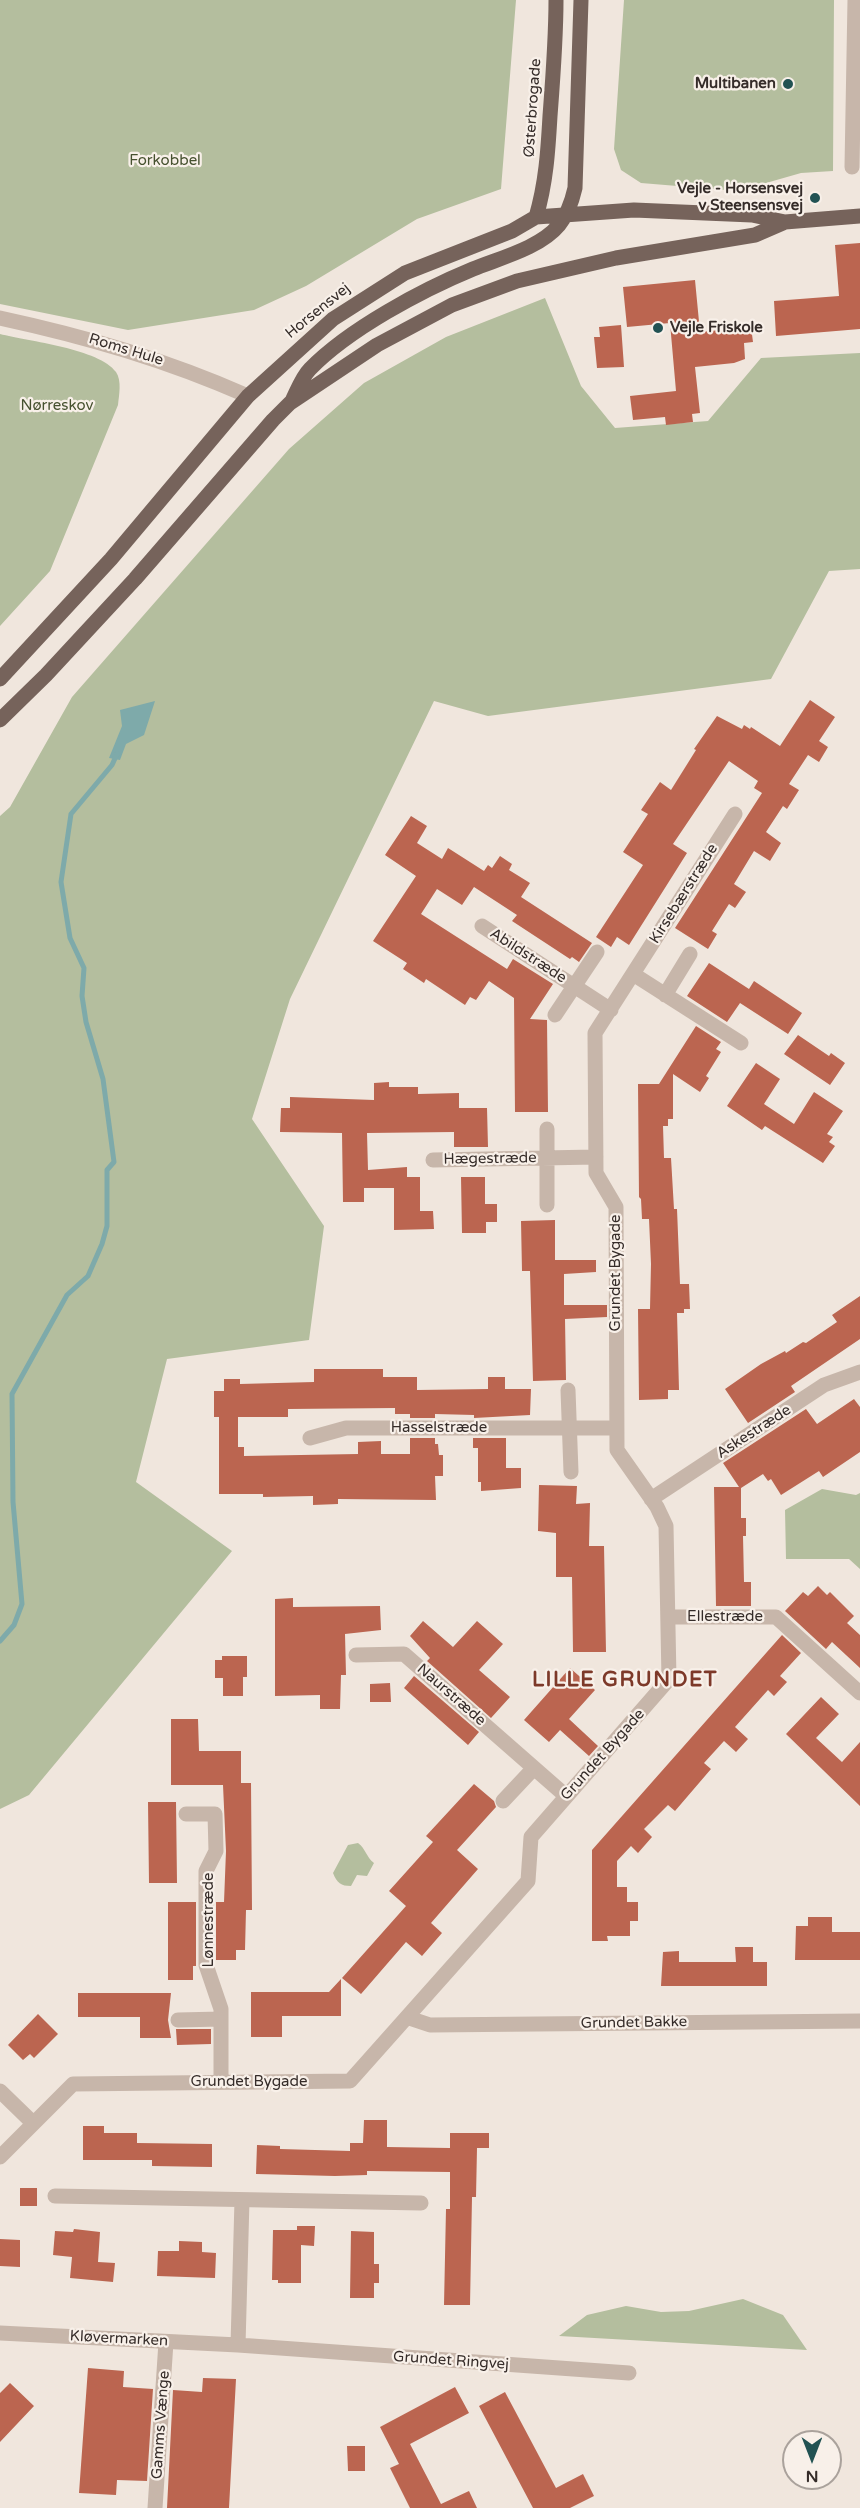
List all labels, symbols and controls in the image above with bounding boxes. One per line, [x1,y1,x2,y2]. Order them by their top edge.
street label: Østerbrogade [521,58,545,158]
place label: Multibanen [695,75,776,93]
marker: Multibanen [781,77,795,91]
park label: Forkobbel [129,152,201,170]
place label: Vejle - Horsensvej v Steensensvej [677,180,803,215]
marker: Vejle - Horsensvej v Steensensvej [808,191,822,205]
street label: Horsensvej [282,279,354,343]
place label: Vejle Friskole [670,319,763,337]
marker: Vejle Friskole [651,321,665,335]
street label: Roms Hule [86,330,166,370]
park label: Nørreskov [21,397,93,415]
street label: Kirsebærstræde [646,841,722,947]
street label: Abildstræde [486,925,570,987]
street label: Hægestræde [443,1149,537,1169]
street label: Grundet Bygade [607,1215,625,1331]
street label: Askestræde [713,1401,795,1463]
street label: Hasselstræde [391,1419,487,1437]
street label: Ellestræde [687,1608,763,1626]
street label: Naurstræde [413,1660,489,1730]
district label: LILLE GRUNDET [532,1667,718,1693]
street label: Grundet Bygade [557,1706,649,1804]
street label: Lønnestræde [200,1873,218,1967]
street label: Grundet Bakke [581,2013,687,2033]
street label: Grundet Bygade [191,2073,307,2091]
street label: Kløvermarken [69,2327,169,2351]
street label: Grundet Ringvej [392,2348,510,2374]
street label: Gamms Vænge [148,2370,174,2480]
north arrow [782,2430,842,2490]
text: N [806,2466,818,2486]

